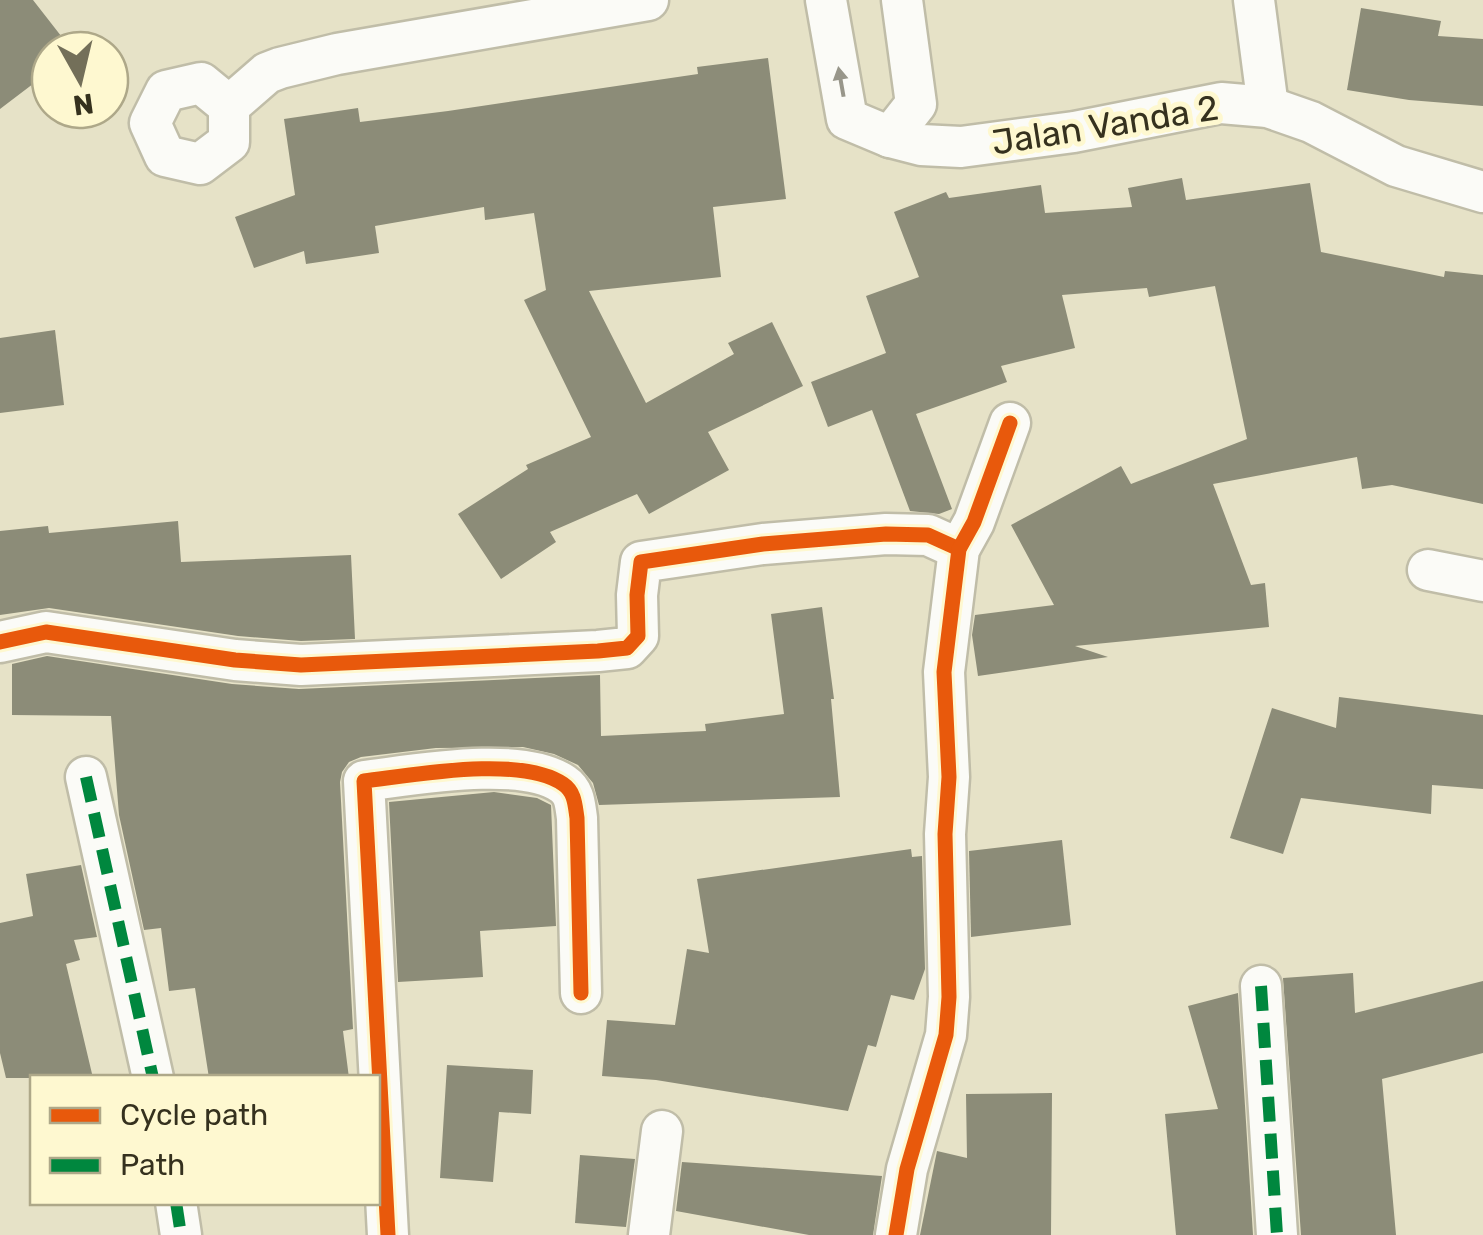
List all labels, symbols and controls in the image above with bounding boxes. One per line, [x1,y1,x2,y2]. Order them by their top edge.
north arrow [30,30,130,130]
one-way arrow [832,67,848,98]
street label: Jalan Vanda 2 [989,86,1221,164]
text: N [71,87,96,122]
legend [30,1075,380,1205]
text: Cycle path [120,1097,268,1133]
text: Path [120,1147,185,1183]

